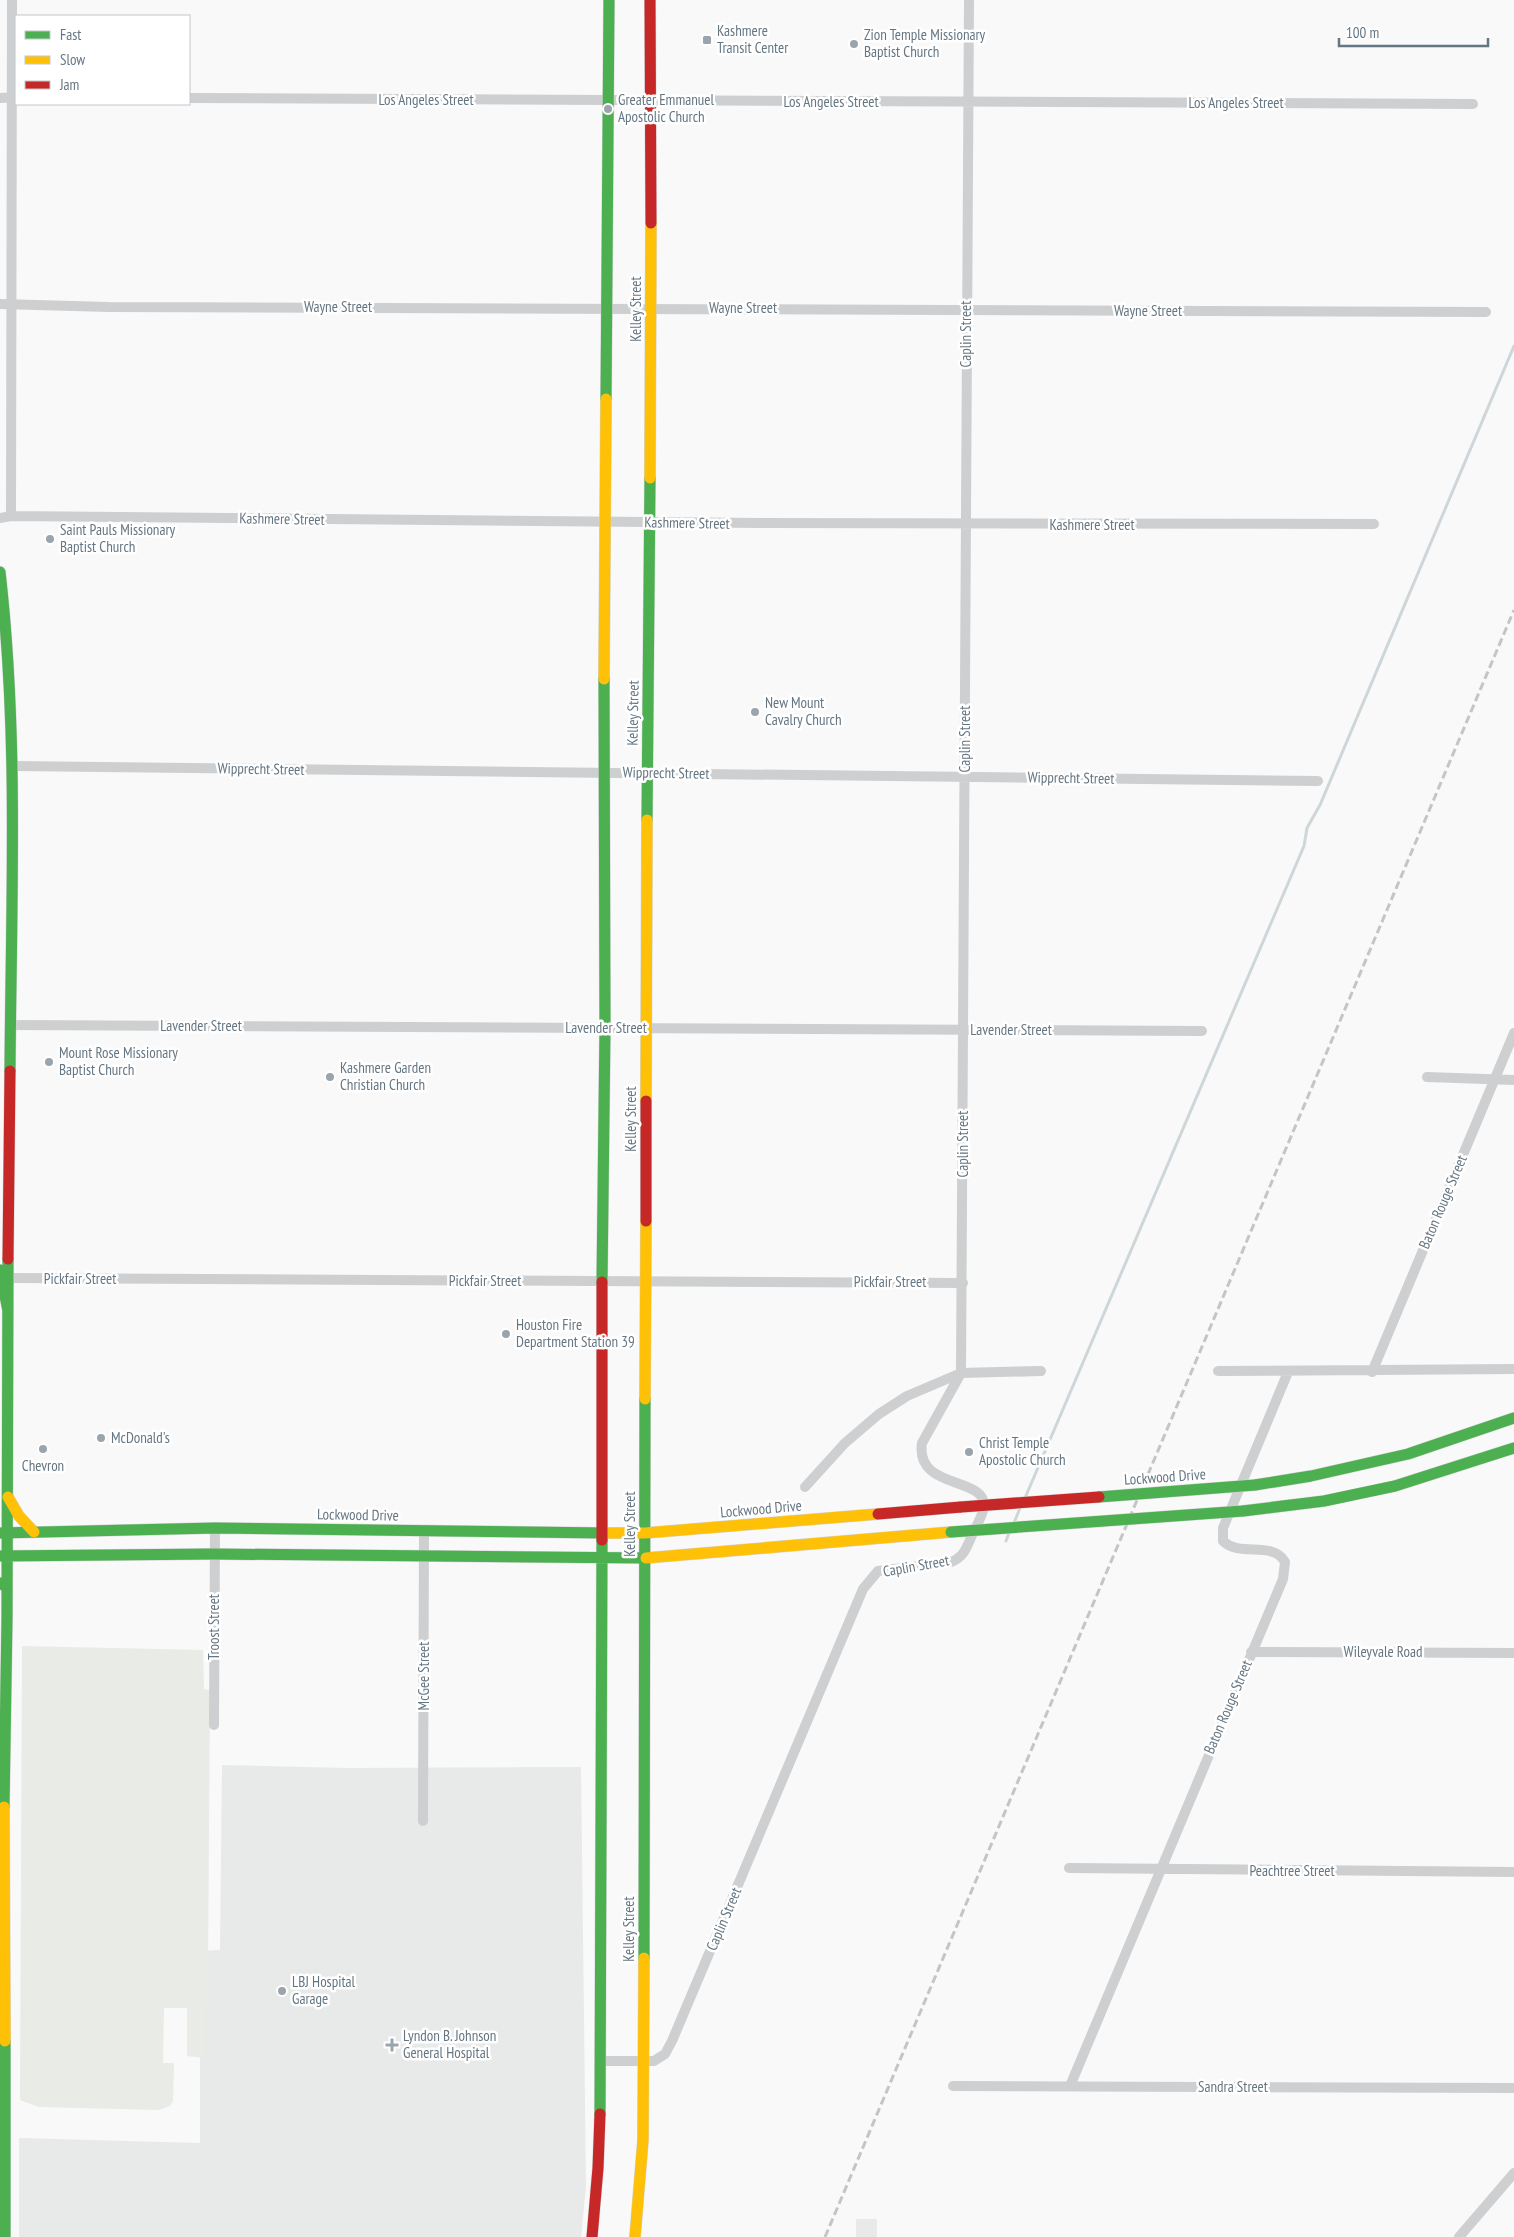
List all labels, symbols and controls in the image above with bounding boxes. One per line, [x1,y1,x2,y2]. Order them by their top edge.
legend [15,15,190,105]
scale bar [1339,15,1488,47]
place label: Kashmere Transit Center [717,21,789,57]
text: 100 m [1346,23,1379,42]
text: Fast [60,25,81,44]
place label: Zion Temple Missionary Baptist Church [864,25,986,61]
marker: Kashmere Transit Center [701,34,713,46]
marker: Zion Temple Missionary Baptist Church [848,38,860,50]
text: Slow [60,50,85,69]
text: Jam [59,75,79,94]
street label: Los Angeles Street [378,90,474,109]
place label: Greater Emmanuel Apostolic Church [618,90,714,126]
street label: Los Angeles Street [783,92,879,111]
street label: Los Angeles Street [1188,93,1284,112]
marker: Greater Emmanuel Apostolic Church [602,103,614,115]
street label: Kelley Street [626,276,645,342]
street label: Wayne Street [304,297,372,316]
street label: Wayne Street [709,298,777,317]
street label: Caplin Street [956,301,975,367]
street label: Wayne Street [1114,301,1182,320]
street label: Kashmere Street [239,508,325,529]
street label: Kashmere Street [644,512,730,533]
street label: Kashmere Street [1049,515,1135,534]
place label: Saint Pauls Missionary Baptist Church [60,520,176,556]
marker: Saint Pauls Missionary Baptist Church [44,533,56,545]
street label: Kelley Street [622,680,643,746]
place label: New Mount Cavalry Church [765,693,842,729]
marker: New Mount Cavalry Church [749,706,761,718]
street label: Caplin Street [955,706,974,772]
street label: Wipprecht Street [217,758,305,779]
street label: Wipprecht Street [622,762,710,783]
street label: Wipprecht Street [1027,767,1115,788]
street label: Lavender Street [160,1016,242,1035]
street label: Lavender Street [565,1018,647,1037]
street label: Lavender Street [970,1020,1052,1039]
place label: Mount Rose Missionary Baptist Church [59,1043,178,1079]
marker: Mount Rose Missionary Baptist Church [43,1056,55,1068]
place label: Kashmere Garden Christian Church [340,1058,431,1094]
marker: Kashmere Garden Christian Church [324,1071,336,1083]
street label: Kelley Street [621,1086,640,1152]
street label: Caplin Street [953,1111,972,1177]
street label: Baton Rouge Street [1414,1152,1471,1251]
street label: Pickfair Street [44,1269,116,1288]
street label: Pickfair Street [449,1271,521,1290]
street label: Pickfair Street [854,1272,926,1291]
place label: Houston Fire Department Station 39 [516,1315,635,1351]
marker: Houston Fire Department Station 39 [500,1328,512,1340]
place label: McDonald's [111,1428,170,1447]
marker: McDonald's [95,1432,107,1444]
place label: Christ Temple Apostolic Church [979,1433,1066,1469]
marker: Chevron [37,1443,49,1455]
marker: Christ Temple Apostolic Church [963,1446,975,1458]
place label: Chevron [22,1456,64,1475]
street label: Lockwood Drive [1123,1464,1206,1489]
street label: Kelley Street [620,1491,639,1557]
street label: Lockwood Drive [719,1495,803,1522]
street label: Lockwood Drive [317,1504,399,1525]
street label: Caplin Street [881,1550,950,1581]
street label: Troost Street [204,1594,223,1660]
street label: McGee Street [414,1642,433,1710]
street label: Wileyvale Road [1344,1642,1422,1661]
street label: Baton Rouge Street [1199,1657,1256,1756]
street label: Peachtree Street [1249,1861,1335,1880]
street label: Caplin Street [702,1884,745,1953]
street label: Kelley Street [619,1896,638,1962]
place label: LBJ Hospital Garage [292,1972,356,2008]
marker: LBJ Hospital Garage [276,1985,288,1997]
place label: Lyndon B. Johnson General Hospital [403,2026,496,2062]
marker: Lyndon B. Johnson General Hospital [385,2038,399,2052]
street label: Sandra Street [1198,2077,1268,2096]

